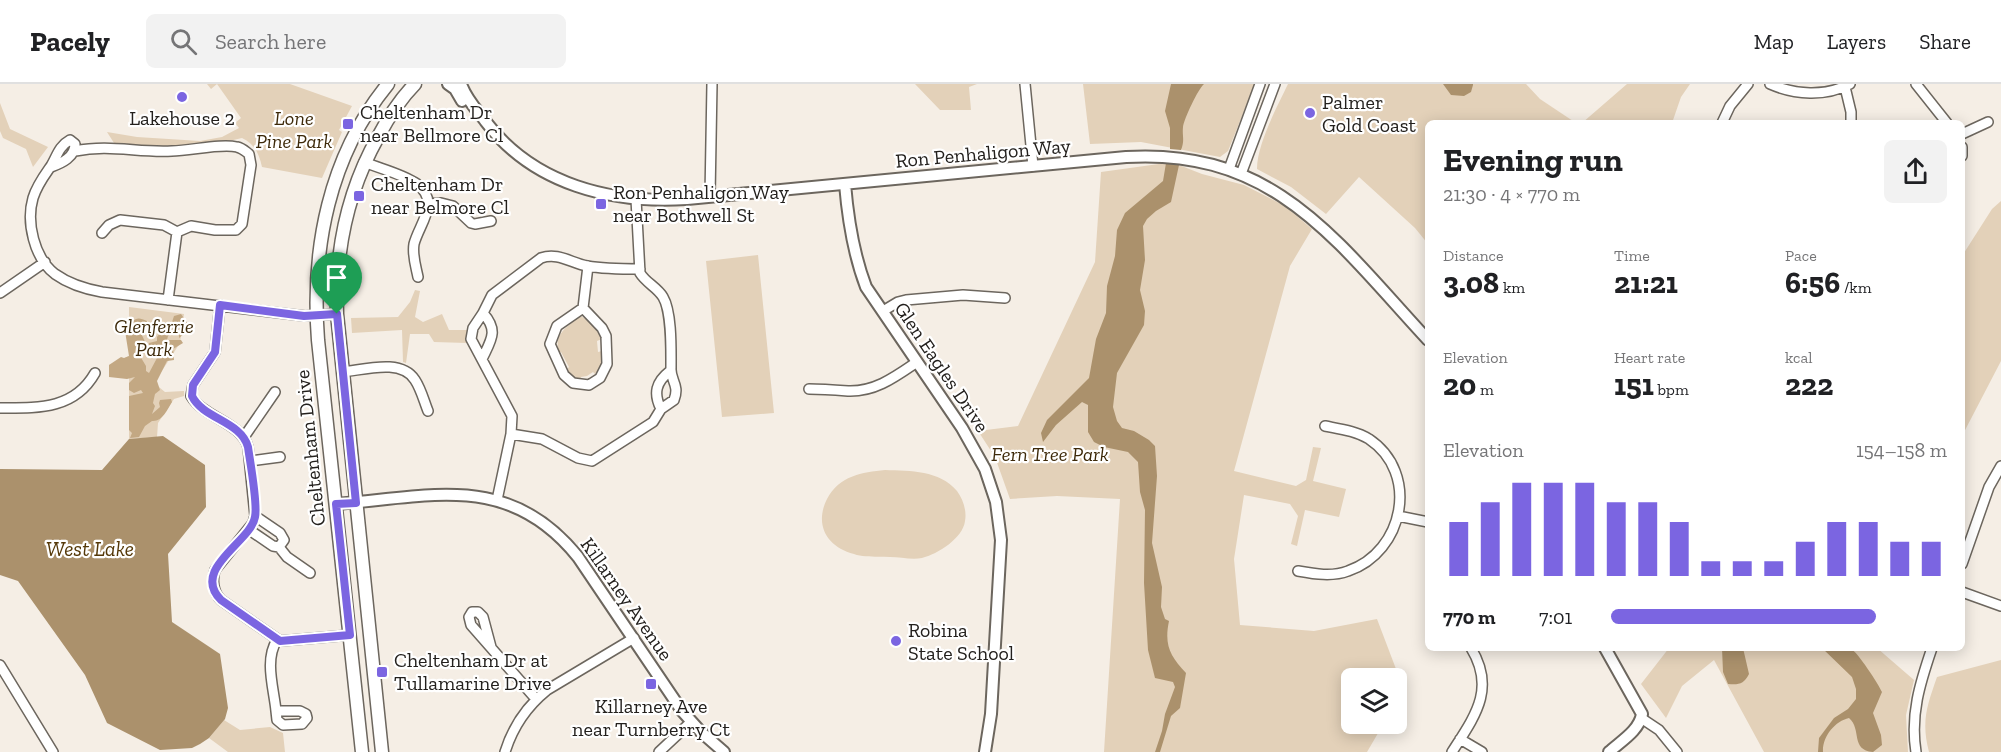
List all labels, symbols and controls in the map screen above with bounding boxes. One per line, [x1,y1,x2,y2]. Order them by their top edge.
search box [146,14,566,68]
text: Pacely [30,25,110,58]
icon: search [167,25,200,58]
text: Search here [215,28,326,55]
text: Map [1754,29,1794,54]
text: Layers [1827,29,1886,54]
text: Share [1919,29,1971,54]
marker: Lakehouse 2 [175,90,189,104]
place label: Palmer Gold Coast [1322,90,1417,137]
place label: Cheltenham Dr near Bellmore Cl [360,100,503,147]
place label: Lakehouse 2 [129,106,235,130]
park label: Lone Pine Park [256,106,332,153]
marker: Palmer Gold Coast [1303,106,1317,120]
marker: Cheltenham Dr near Bellmore Cl [341,117,355,131]
street label: Ron Penhaligon Way [894,133,1072,173]
text: Evening run [1443,140,1623,179]
button: share [1884,140,1947,203]
place label: Cheltenham Dr near Belmore Cl [371,172,509,219]
place label: Ron Penhaligon Way near Bothwell St [613,180,790,227]
text: 21:30 · 4 × 770 m [1443,182,1580,206]
marker: Cheltenham Dr near Belmore Cl [352,189,366,203]
marker: Ron Penhaligon Way near Bothwell St [594,197,608,211]
text: Distance [1443,246,1504,265]
text: Time [1614,246,1650,265]
text: Pace [1785,246,1817,265]
pin [311,252,362,314]
icon: arrive [320,261,353,294]
text: 3.08 [1443,265,1499,301]
text: 21:21 [1614,265,1678,301]
text: 6:56 [1785,265,1840,301]
text: km [1499,278,1525,297]
text: /km [1840,278,1871,297]
street label: Glen Eagles Drive [890,297,994,437]
park label: Glenferrie Park [114,314,194,361]
text: Elevation [1443,348,1508,367]
text: Heart rate [1614,348,1685,367]
text: kcal [1785,348,1812,367]
text: 20 [1443,367,1476,403]
text: 151 [1614,367,1654,403]
text: 222 [1785,367,1833,403]
street label: Cheltenham Drive [290,369,330,527]
text: m [1476,380,1494,399]
text: bpm [1654,380,1689,399]
text: Elevation [1443,438,1524,462]
text: 154–158 m [1856,438,1947,462]
park label: Fern Tree Park [991,442,1109,466]
street label: Killarney Avenue [576,533,678,665]
water label: West Lake [46,536,134,561]
text: 770 m [1443,605,1496,629]
text: 7:01 [1539,605,1572,629]
place label: Robina State School [908,618,1014,665]
marker: Robina State School [889,634,903,648]
place label: Cheltenham Dr at Tullamarine Drive [394,648,551,695]
marker: Cheltenham Dr at Tullamarine Drive [375,665,389,679]
map controls [1341,668,1407,734]
button: layers [1341,668,1407,734]
marker: Killarney Ave near Turnberry Ct [644,677,658,691]
place label: Killarney Ave near Turnberry Ct [572,694,730,741]

